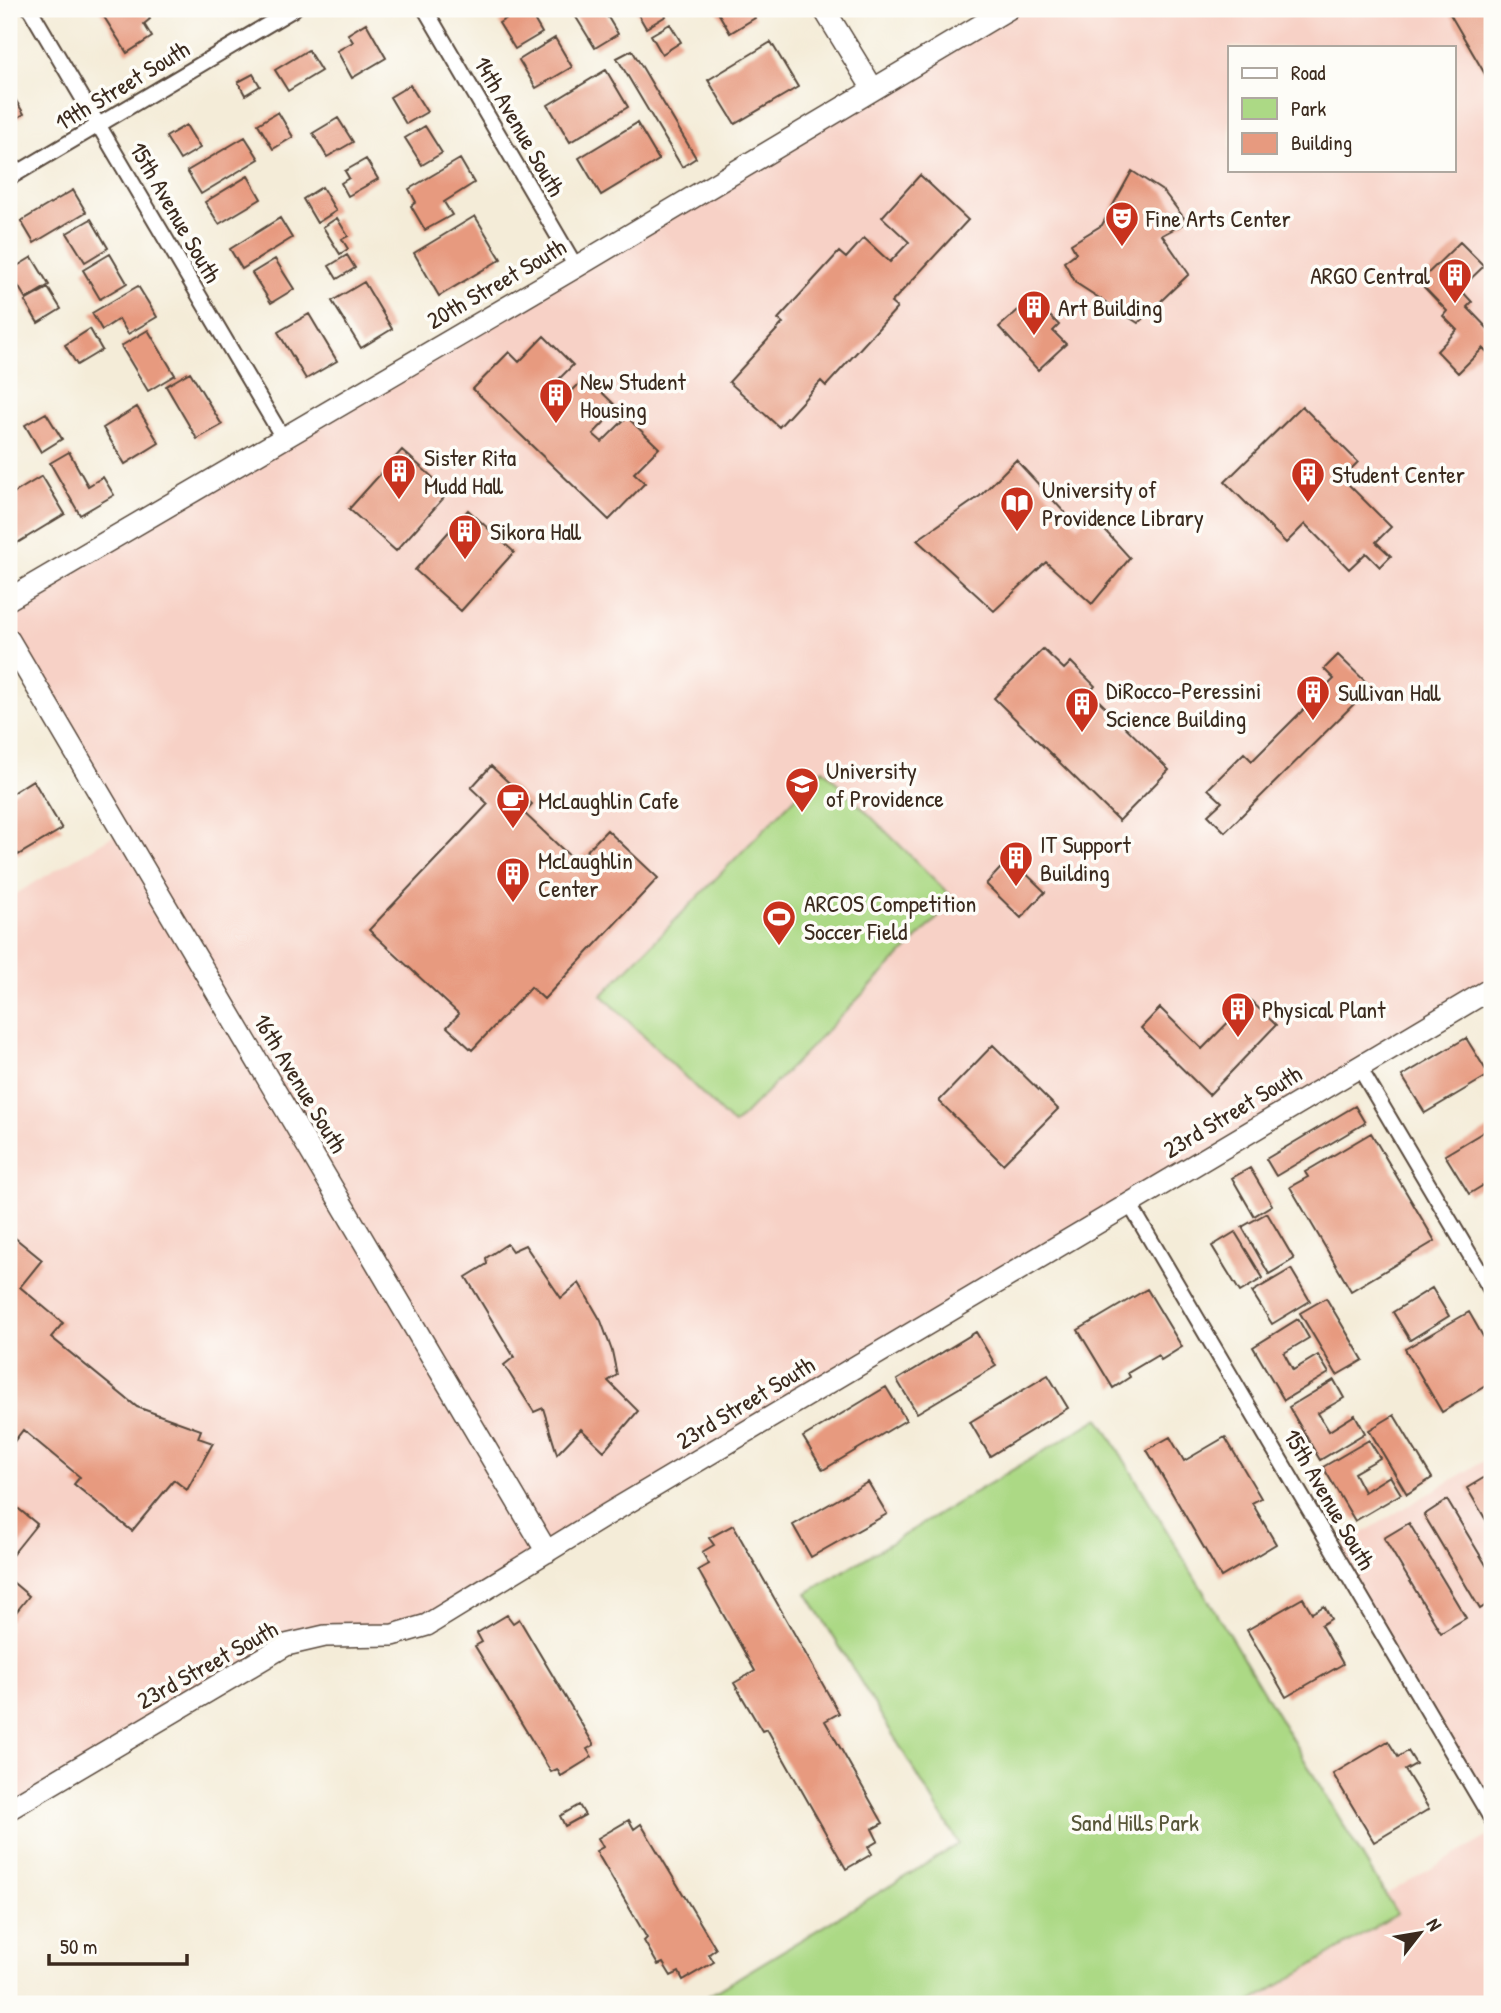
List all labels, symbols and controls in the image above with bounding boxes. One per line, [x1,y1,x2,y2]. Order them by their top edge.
street label: 19th Street South [49,32,195,138]
legend [1228,46,1456,172]
street label: 14th Avenue South [467,50,573,202]
text: Road [1291,58,1325,87]
text: Park [1291,94,1326,123]
text: Building [1291,128,1352,157]
street label: 15th Avenue South [123,136,229,288]
theatre icon: Fine Arts Center [1103,199,1141,248]
place label: Fine Arts Center [1145,202,1291,234]
street label: 20th Street South [421,230,571,336]
building icon: ARGO Central [1436,256,1474,305]
place label: ARGO Central [1310,259,1431,291]
building icon: Art Building [1015,288,1053,337]
place label: Art Building [1058,291,1163,323]
place label: New Student Housing [580,365,687,425]
building icon: New Student Housing [537,376,575,425]
place label: Sister Rita Mudd Hall [424,441,516,501]
building icon: Sister Rita Mudd Hall [380,452,418,501]
building icon: Student Center [1289,455,1327,504]
place label: Student Center [1332,458,1465,490]
place label: University of Providence Library [1042,473,1204,533]
library icon: University of Providence Library [998,484,1036,533]
building icon: Sikora Hall [446,512,484,561]
place label: Sikora Hall [490,515,582,547]
building icon: Sullivan Hall [1294,673,1332,722]
place label: DiRocco-Peressini Science Building [1106,674,1261,734]
place label: Sullivan Hall [1338,676,1441,708]
building icon: DiRocco-Peressini Science Building [1063,685,1101,734]
place label: University of Providence [826,754,944,814]
school or university icon: University of Providence [783,765,821,814]
cafe icon: McLaughlin Cafe [494,781,532,830]
place label: McLaughlin Cafe [538,784,680,816]
place label: IT Support Building [1040,828,1131,888]
building icon: IT Support Building [997,839,1035,888]
place label: McLaughlin Center [538,844,633,904]
building icon: McLaughlin Center [494,855,532,904]
place label: ARCOS Competition Soccer Field [804,887,976,947]
sports icon: ARCOS Competition Soccer Field [760,898,798,947]
building icon: Physical Plant [1219,990,1257,1039]
place label: Physical Plant [1262,993,1386,1025]
street label: 16th Avenue South [247,1007,355,1159]
street label: 23rd Street South [1157,1057,1307,1165]
street label: 23rd Street South [670,1348,820,1456]
street label: 15th Avenue South [1277,1423,1383,1575]
street label: 23rd Street South [131,1612,283,1716]
park label: Sand Hills Park [1071,1806,1199,1838]
north arrow [1386,1898,1456,1968]
text: N [1421,1913,1448,1935]
scale bar [49,1922,187,1966]
text: 50 m [60,1932,97,1961]

